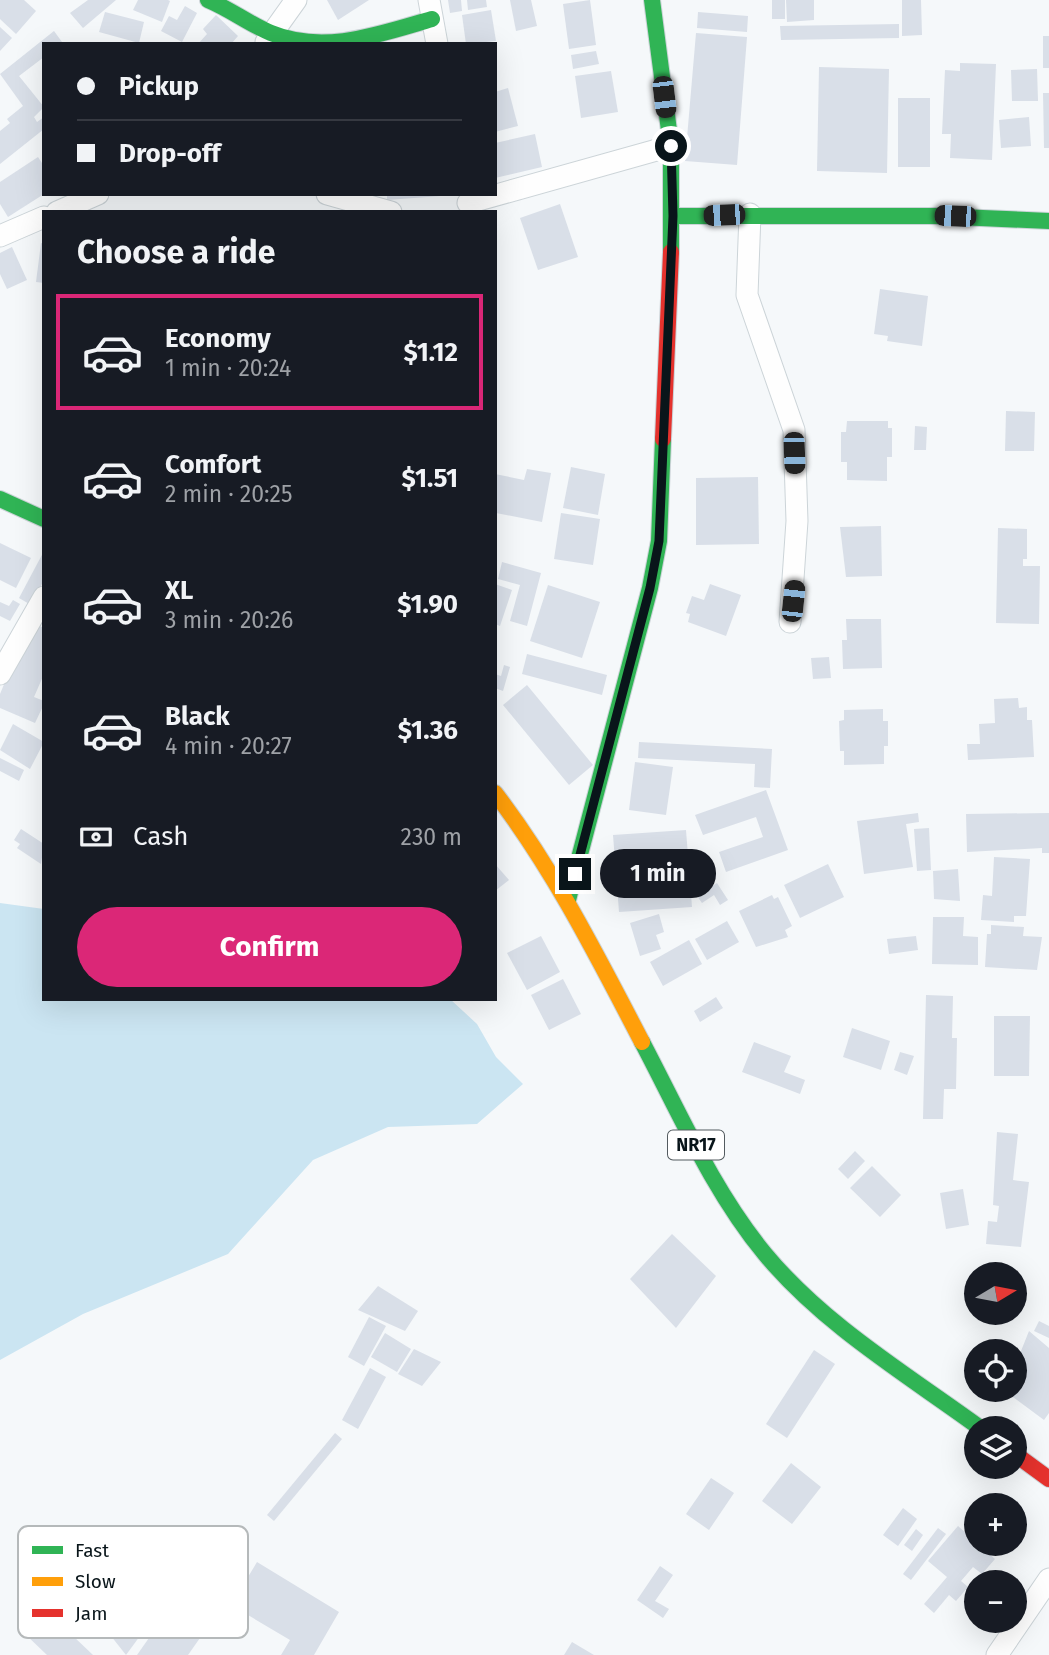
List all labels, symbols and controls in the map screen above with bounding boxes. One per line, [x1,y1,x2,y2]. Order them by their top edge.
text: Pickup [119,71,199,102]
car [652,75,677,119]
route start [655,130,687,162]
text: Drop-off [119,138,221,169]
car [703,204,746,226]
car [934,205,977,227]
text: Choose a ride [77,233,275,271]
icon: car [81,321,144,384]
text: Economy [165,323,271,354]
text: $1.12 [403,337,458,368]
text: 1 min · 20:24 [165,354,291,382]
car [783,432,806,474]
icon: car [81,447,144,510]
text: Comfort [165,449,261,480]
text: $1.51 [402,463,458,494]
text: 2 min · 20:25 [165,480,293,508]
icon: car [81,573,144,636]
text: XL [165,575,193,606]
car [781,579,806,623]
text: $1.90 [397,589,458,620]
text: 3 min · 20:26 [165,606,293,634]
icon: car [81,699,144,762]
text: Black [165,701,230,732]
text: $1.36 [398,715,458,746]
text: 4 min · 20:27 [165,732,292,760]
icon: cash [77,818,115,856]
text: Cash [133,821,189,852]
text: 230 m [401,823,462,851]
callout: 1 min [600,850,715,898]
route end [559,858,591,890]
text: 1 min [630,859,686,887]
button: Confirm [77,907,462,987]
road number: NR17 [668,1130,724,1160]
north arrow [964,1262,1027,1325]
map controls [964,1262,1027,1633]
button: locate [964,1339,1027,1402]
button: layers [964,1416,1027,1479]
button: + [964,1493,1027,1556]
legend [18,1526,248,1638]
text: Fast [75,1539,109,1562]
text: Slow [75,1570,116,1593]
button: − [964,1570,1027,1633]
text: Jam [75,1602,107,1625]

